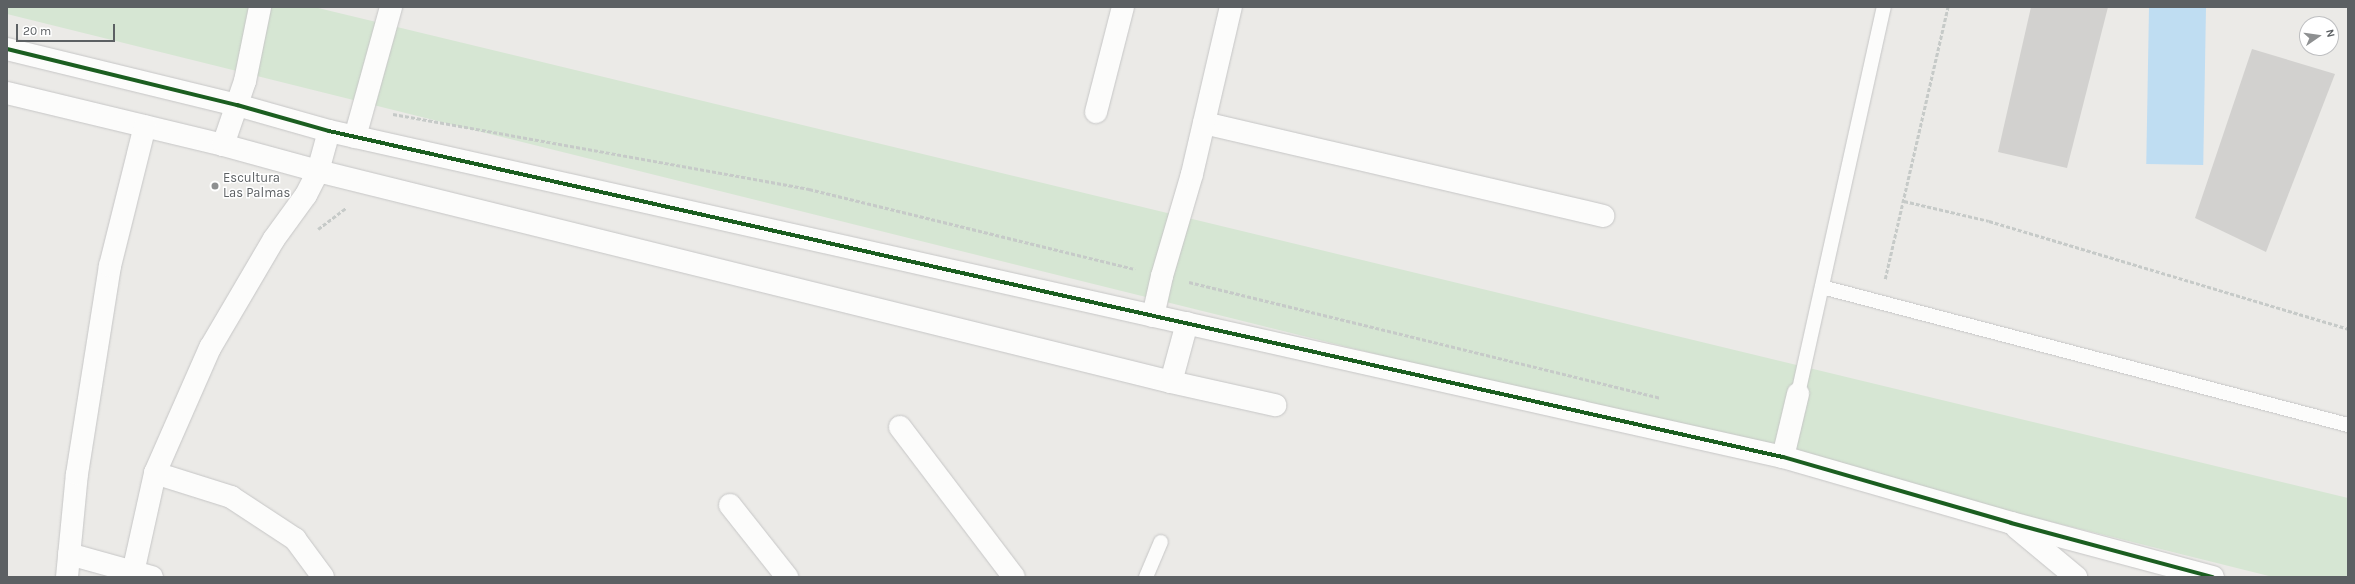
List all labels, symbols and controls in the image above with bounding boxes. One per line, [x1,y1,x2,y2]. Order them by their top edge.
scale bar [18,16,117,42]
north arrow [2299,16,2339,56]
text: 20 m [23,24,51,38]
text: N [2323,28,2337,39]
place label: Escultura Las Palmas [223,171,290,202]
marker: Escultura Las Palmas [210,181,220,191]

